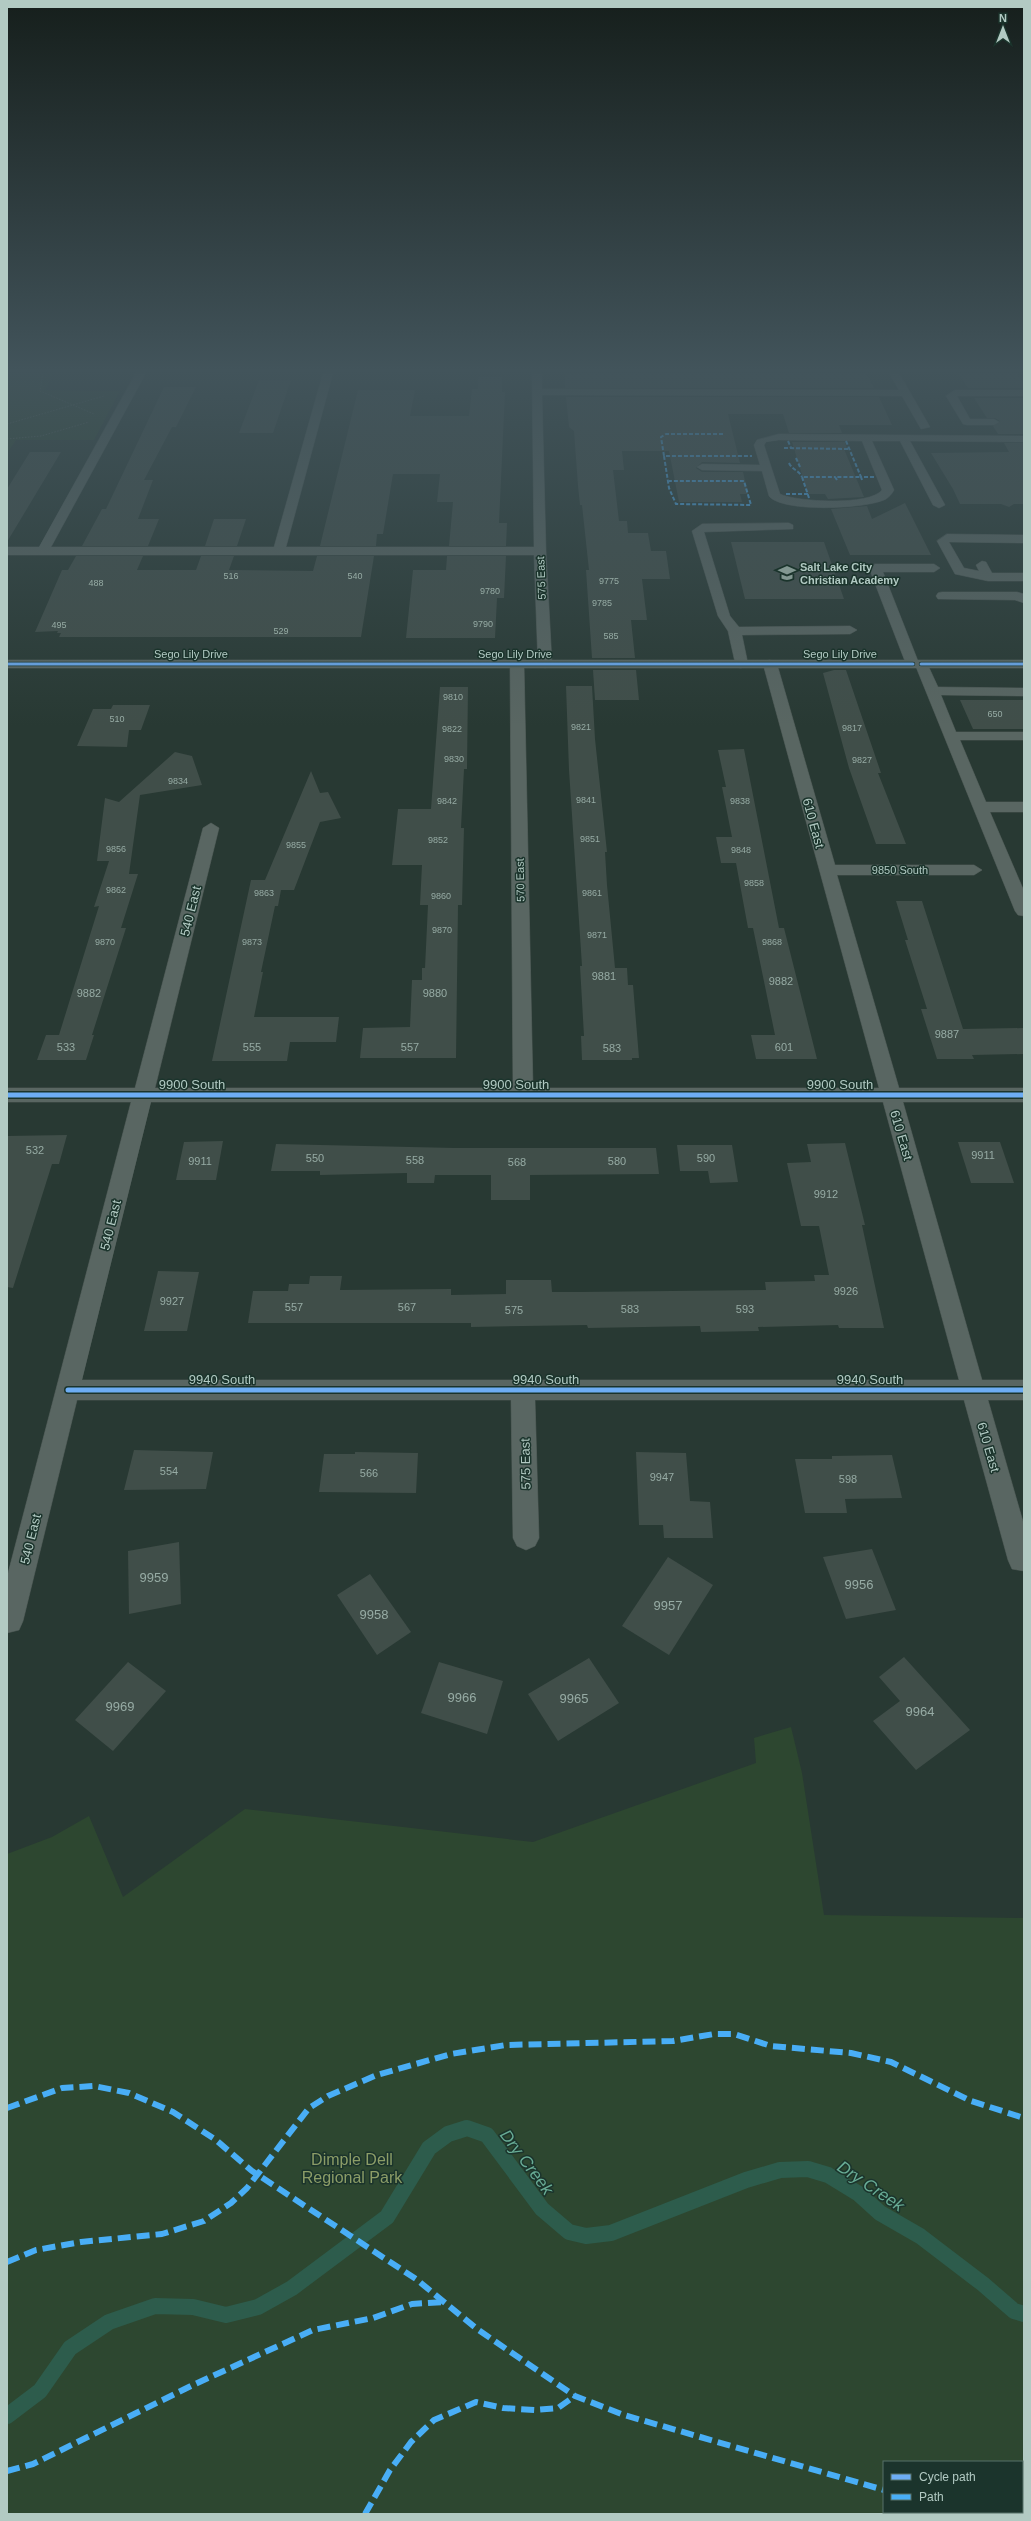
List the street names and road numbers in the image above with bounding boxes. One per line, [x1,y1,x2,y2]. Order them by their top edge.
street label: 575 East [534,556,548,600]
street label: Sego Lily Drive [154,648,228,660]
street label: Sego Lily Drive [478,648,552,660]
street label: Sego Lily Drive [803,648,877,660]
street label: 610 East [800,796,828,850]
street label: 570 East [514,858,526,902]
street label: 9850 South [872,864,928,876]
street label: 540 East [177,884,204,938]
street label: 9900 South [159,1077,225,1092]
street label: 9900 South [483,1077,549,1092]
street label: 9900 South [807,1077,873,1092]
street label: 610 East [887,1108,916,1162]
street label: 540 East [97,1198,124,1252]
street label: 9940 South [189,1372,255,1387]
street label: 9940 South [513,1372,579,1387]
street label: 9940 South [837,1372,903,1387]
street label: 610 East [974,1420,1003,1474]
street label: 575 East [518,1438,533,1490]
street label: 540 East [17,1512,44,1566]

